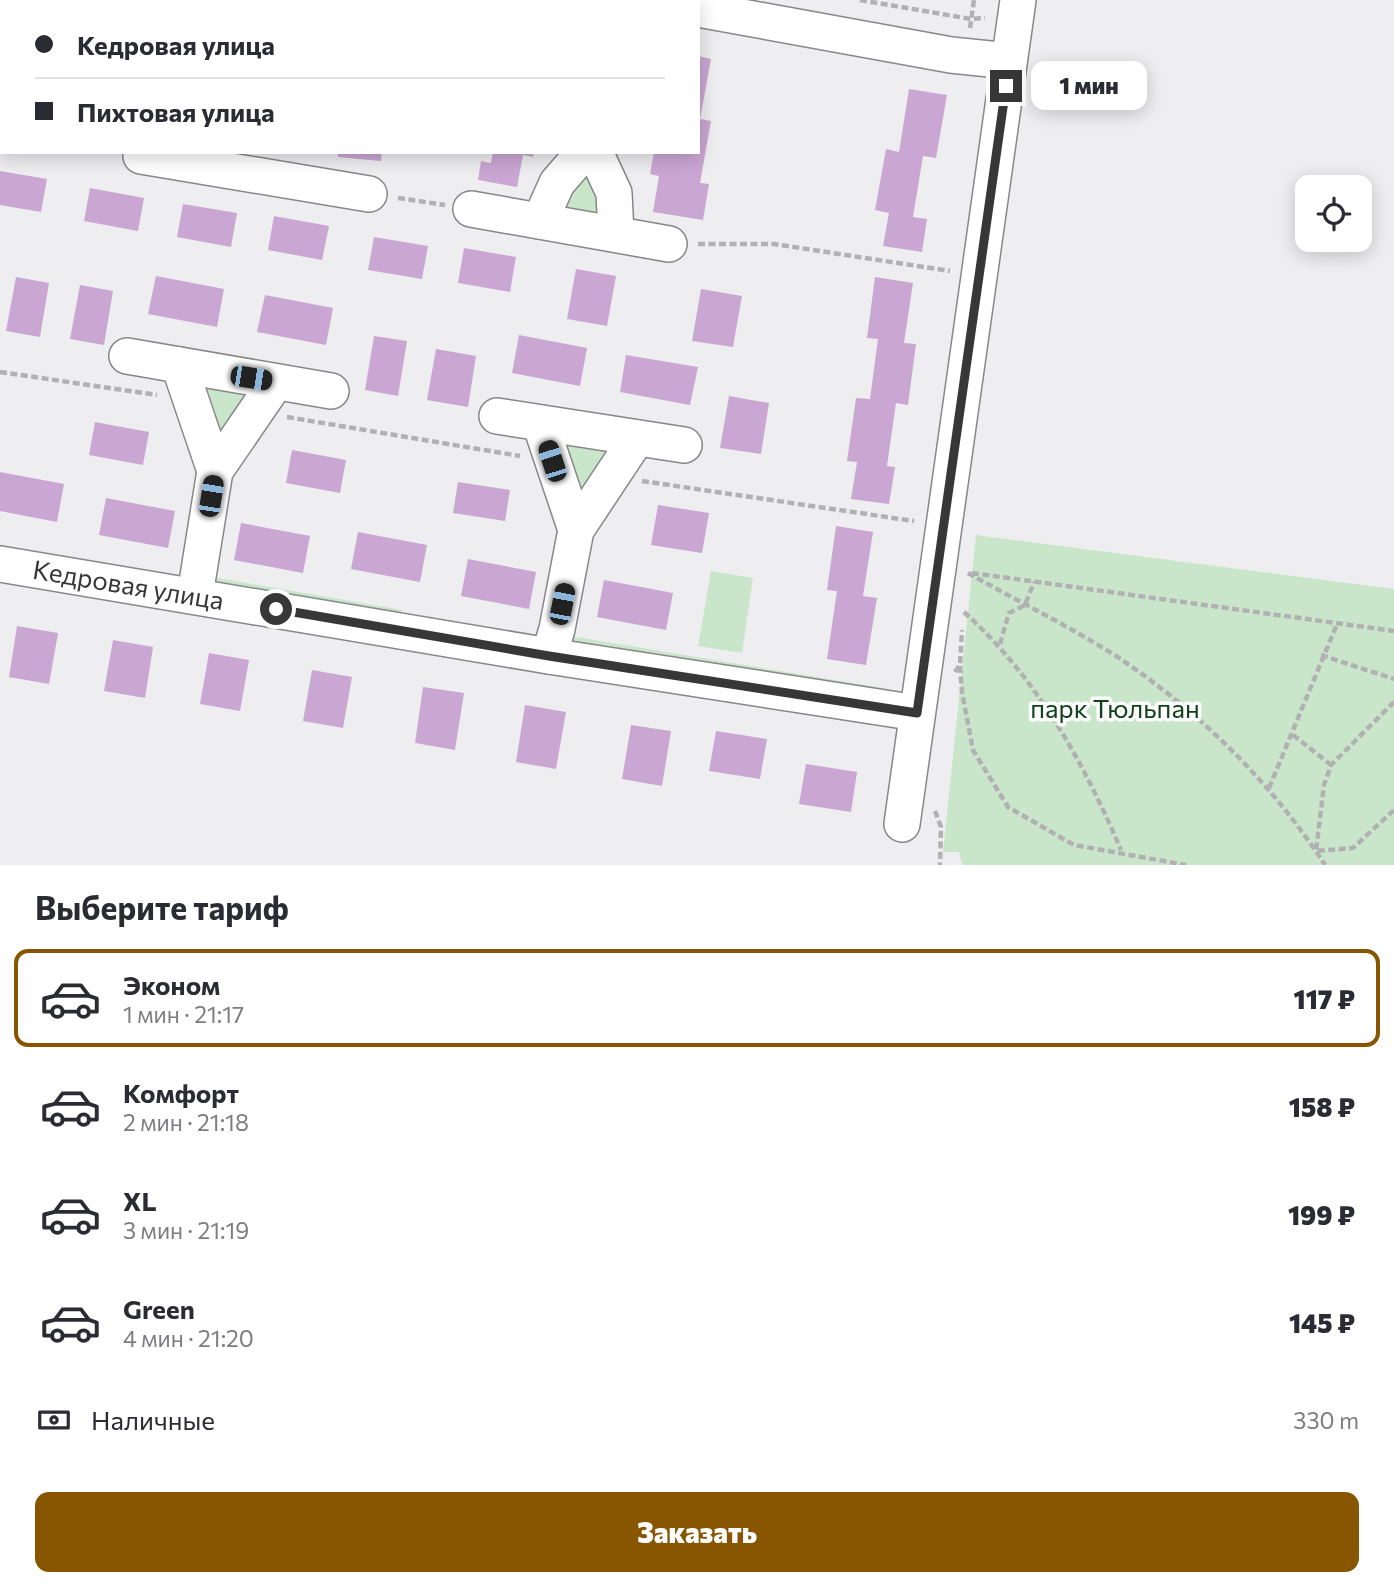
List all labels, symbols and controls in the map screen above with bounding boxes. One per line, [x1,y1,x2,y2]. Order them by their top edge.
text: Кедровая улица [77,29,275,60]
callout: 1 мин [1030,62,1146,110]
route end [990,70,1022,102]
text: 1 мин [1059,71,1119,99]
text: Пихтовая улица [77,96,274,127]
map controls [1295,175,1372,252]
button: locate [1295,175,1372,252]
car [229,364,274,392]
car [536,438,569,484]
car [198,474,225,518]
street label: Кедровая улица [31,553,226,615]
car [548,581,577,627]
route start [260,593,292,625]
park label: парк Тюльпан [1030,692,1200,723]
text: Выберите тариф [35,887,289,927]
icon: car [39,967,102,1030]
text: Эконом [123,969,220,1000]
text: 117 ₽ [1294,983,1355,1014]
text: 1 мин · 21:17 [123,1000,244,1028]
icon: car [39,1075,102,1138]
text: Комфорт [123,1077,239,1108]
text: 158 ₽ [1289,1091,1355,1122]
text: 2 мин · 21:18 [123,1108,249,1136]
icon: car [39,1183,102,1246]
text: XL [123,1185,157,1216]
text: 199 ₽ [1288,1199,1355,1230]
text: 3 мин · 21:19 [123,1216,249,1244]
icon: car [39,1291,102,1354]
text: Green [123,1293,195,1324]
text: 145 ₽ [1289,1307,1355,1338]
text: 4 мин · 21:20 [123,1324,254,1352]
icon: cash [35,1401,73,1439]
text: Наличные [91,1404,215,1435]
text: 330 m [1293,1406,1359,1434]
button: Заказать [35,1492,1359,1572]

